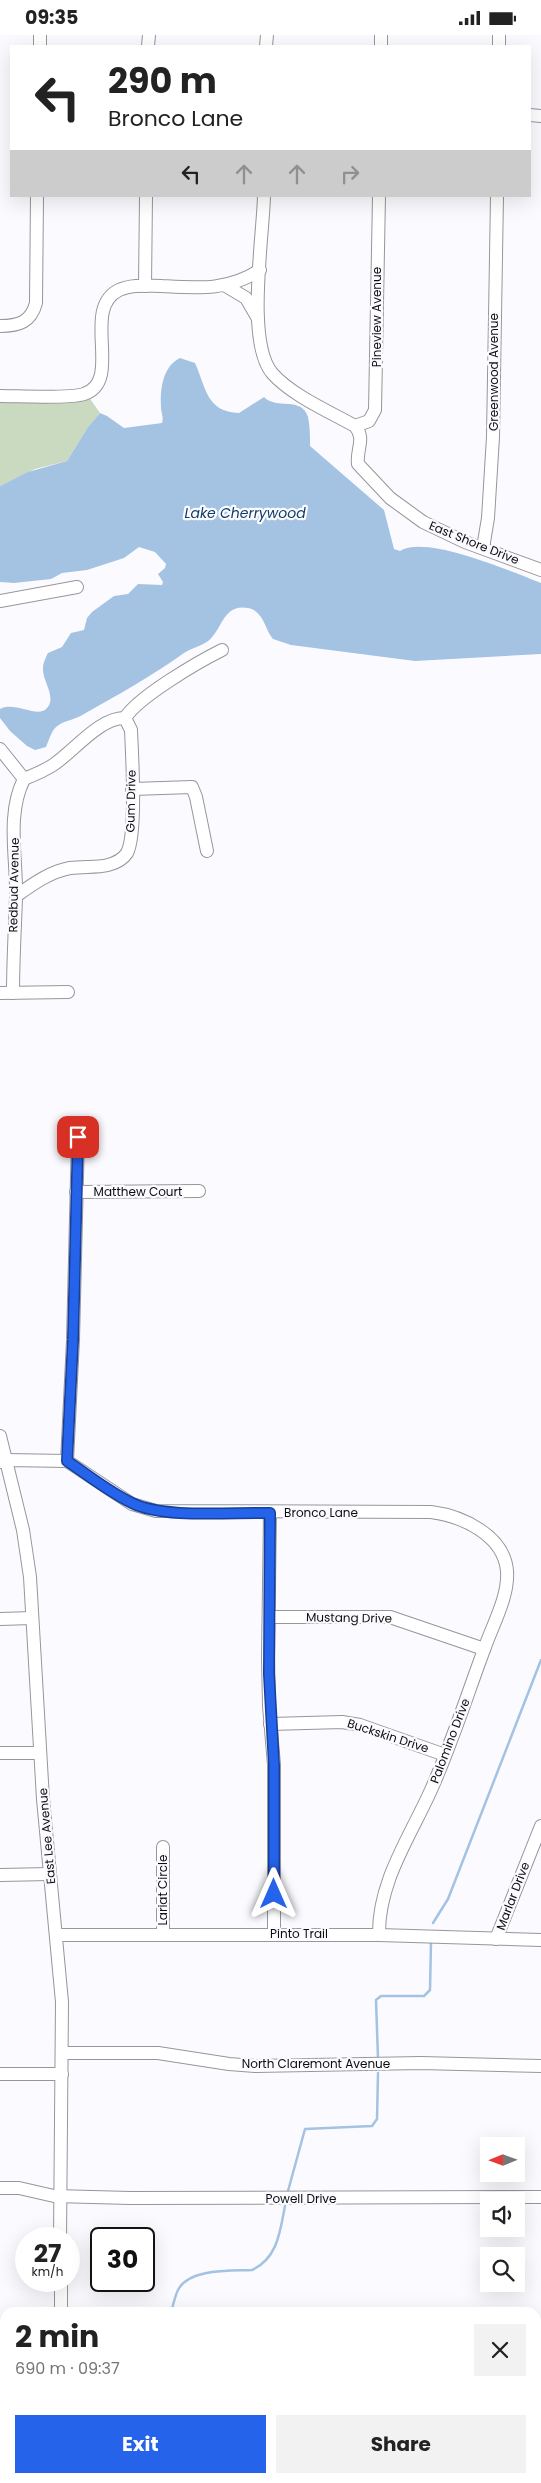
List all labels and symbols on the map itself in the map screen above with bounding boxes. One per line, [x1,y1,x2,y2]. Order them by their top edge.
street label: Pineview Avenue [368,267,385,367]
street label: Greenwood Avenue [485,313,502,431]
water label: Lake Cherrywood [184,503,306,523]
street label: East Shore Drive [427,517,522,568]
street label: Gum Drive [121,770,140,832]
street label: Redbud Avenue [4,837,23,933]
pin [57,1116,99,1158]
street label: Matthew Court [94,1183,182,1200]
street label: Bronco Lane [284,1504,358,1521]
street label: Mustang Drive [306,1608,392,1627]
street label: Palomino Drive [426,1696,474,1786]
street label: Buckskin Drive [345,1714,431,1757]
street label: East Lee Avenue [34,1787,59,1885]
street label: Lariat Circle [154,1855,171,1925]
street label: Marlar Drive [492,1859,533,1932]
position arrow [247,1867,299,1919]
street label: Pinto Trail [270,1925,328,1942]
street label: North Claremont Avenue [242,2055,390,2072]
north arrow [480,2137,525,2183]
street label: Powell Drive [265,2190,337,2207]
speed limit sign: 30 [90,2227,155,2292]

